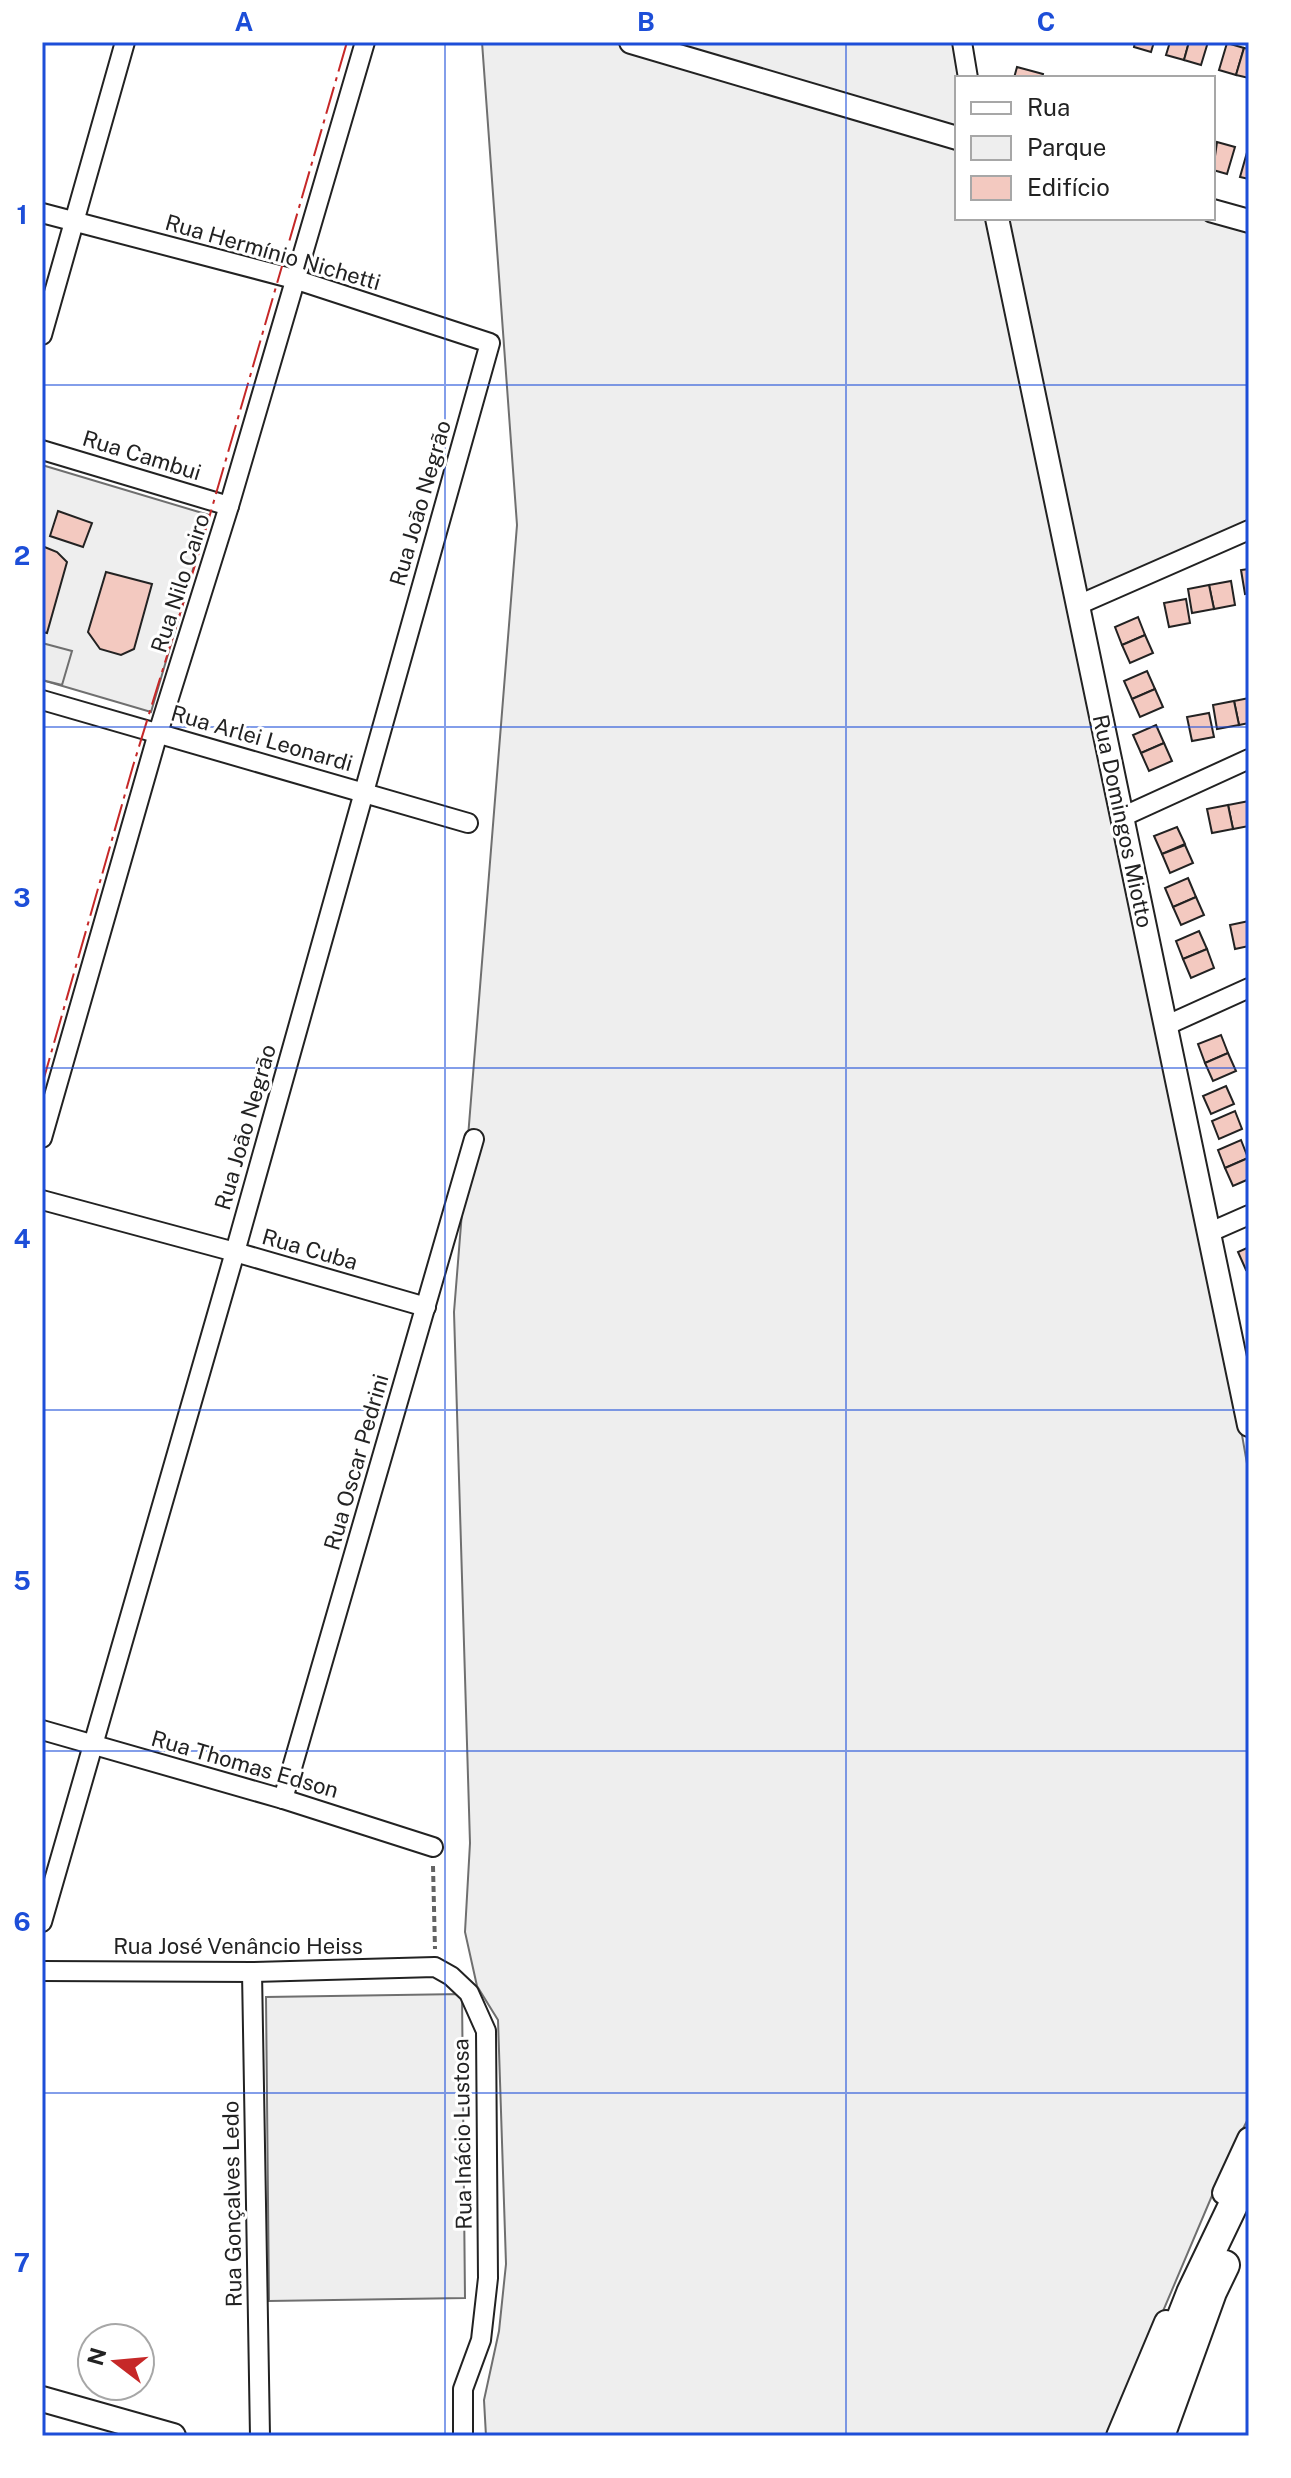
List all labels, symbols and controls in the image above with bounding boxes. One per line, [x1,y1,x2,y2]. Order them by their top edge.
text: A [235,6,254,37]
text: B [637,6,655,37]
text: C [1037,6,1055,37]
legend [955,76,1215,220]
text: Rua [1027,93,1070,121]
text: Parque [1027,133,1106,161]
text: Edifício [1027,173,1110,201]
text: 1 [16,199,28,230]
street label: Rua Hermínio Nichetti [162,209,384,295]
street label: Rua João Negrão [384,417,456,589]
street label: Rua Cambui [80,425,204,485]
street label: Rua Nilo Cairo [145,510,215,656]
text: 2 [14,540,30,571]
street label: Rua Arlei Leonardi [168,700,356,776]
street label: Rua Domingos Miotto [1088,712,1158,930]
text: 3 [13,882,31,913]
street label: Rua João Negrão [209,1041,281,1213]
text: 4 [13,1223,31,1254]
street label: Rua Cuba [259,1223,361,1275]
street label: Rua Oscar Pedrini [318,1371,394,1553]
text: 5 [13,1565,31,1596]
street label: Rua Thomas Edson [148,1725,342,1803]
text: 6 [13,1906,31,1937]
street label: Rua José Venâncio Heiss [113,1933,363,1959]
street label: Rua Inácio Lustosa [447,2038,477,2230]
street label: Rua Gonçalves Ledo [217,2101,247,2307]
text: 7 [14,2247,30,2278]
north arrow [76,2322,156,2402]
text: N [82,2345,112,2368]

